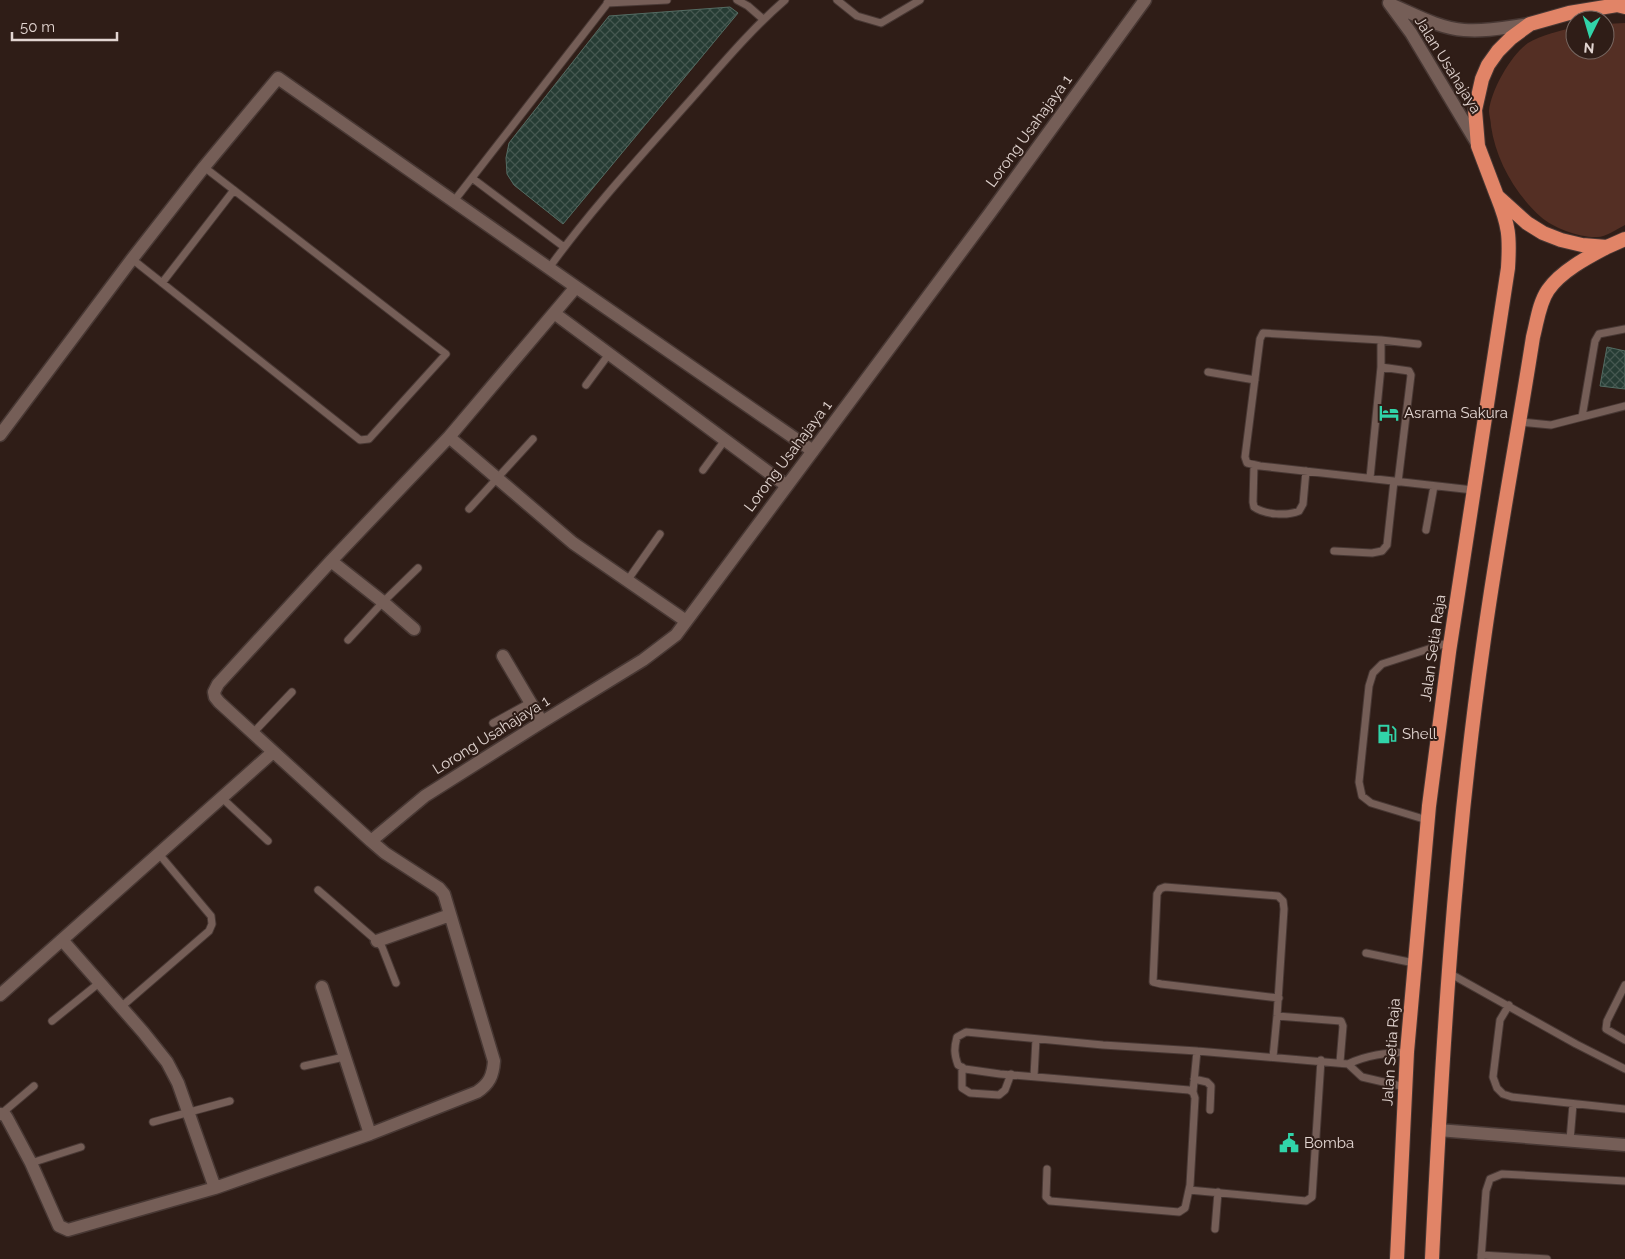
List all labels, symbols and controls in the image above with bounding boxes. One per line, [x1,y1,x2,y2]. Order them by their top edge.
scale bar [12,10,118,42]
north arrow [1565,10,1615,60]
street label: Jalan Usahajaya [1411,13,1485,117]
text: 50 m [20,18,55,36]
text: N [1583,40,1595,56]
street label: Lorong Usahajaya 1 [982,71,1076,191]
street label: Lorong Usahajaya 1 [740,396,836,515]
hotel icon: Asrama Sakura [1378,402,1400,424]
place label: Asrama Sakura [1404,404,1508,422]
street label: Jalan Setia Raja [1417,593,1449,703]
street label: Lorong Usahajaya 1 [429,691,553,778]
fuel station icon: Shell [1376,723,1398,745]
place label: Shell [1402,725,1438,743]
street label: Jalan Setia Raja [1378,998,1404,1106]
public building icon: Bomba [1278,1132,1300,1154]
place label: Bomba [1304,1134,1354,1152]

